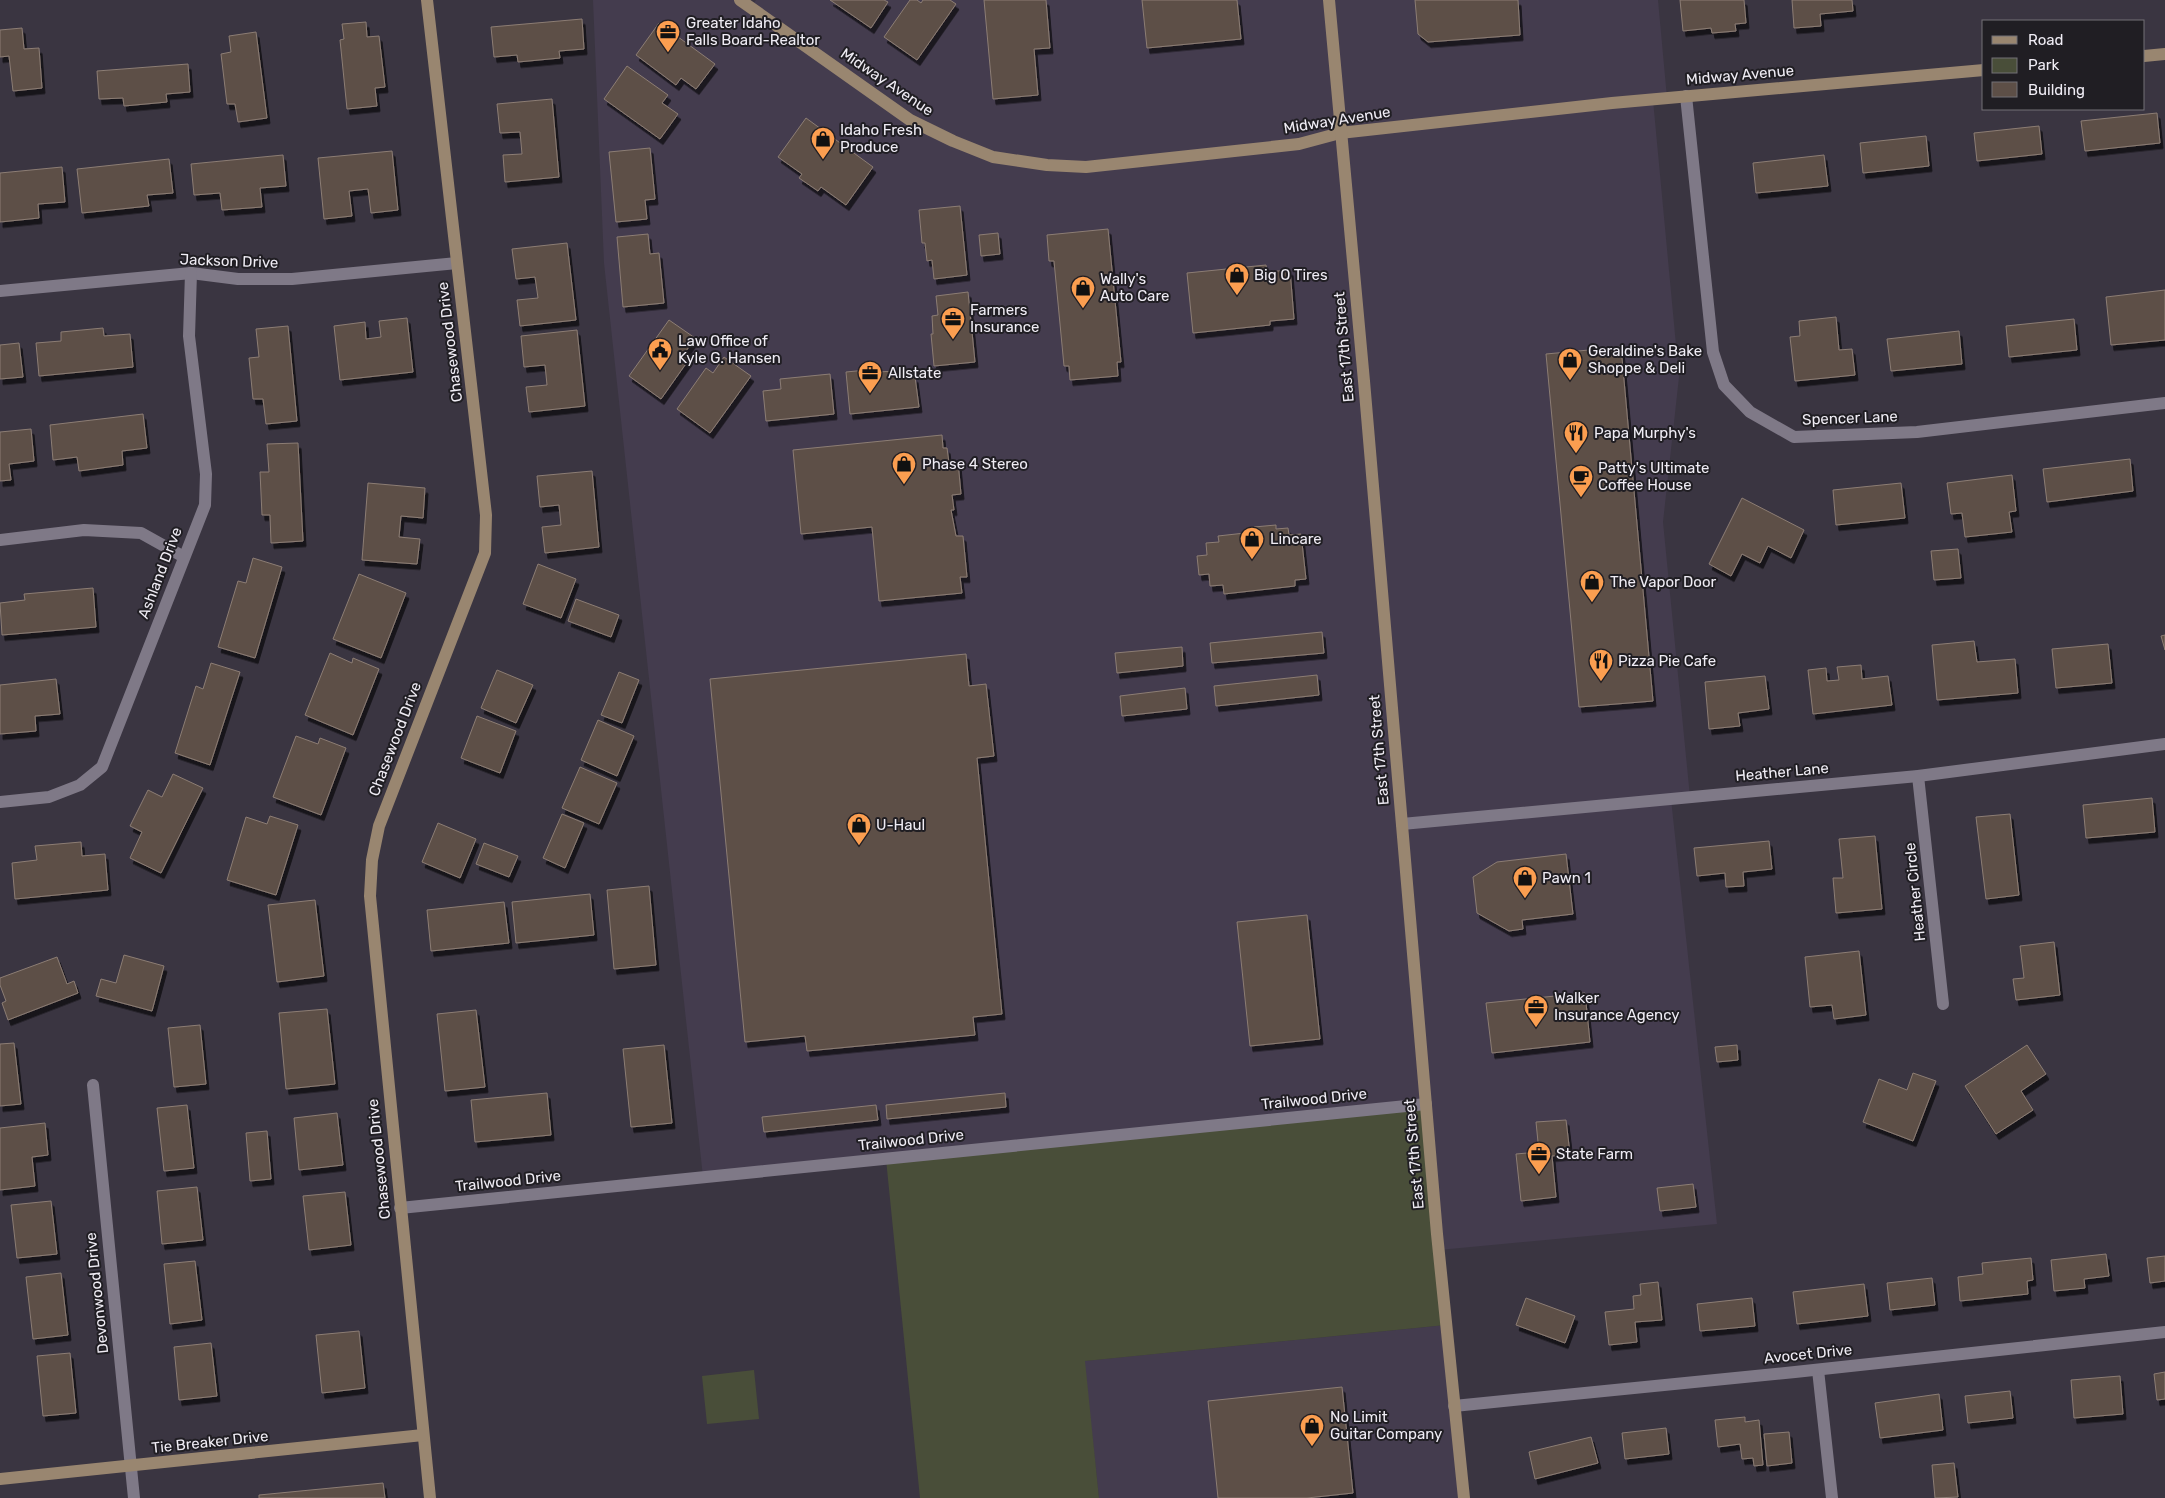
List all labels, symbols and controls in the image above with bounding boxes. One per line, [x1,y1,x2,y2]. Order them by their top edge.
place label: Greater Idaho Falls Board-Realtor [686,14,820,49]
office icon: Greater Idaho Falls Board-Realtor [655,19,681,53]
legend [1982,20,2145,110]
text: Road [2028,31,2064,49]
street label: Midway Avenue [837,44,937,120]
text: Park [2028,56,2059,74]
street label: Midway Avenue [1685,61,1795,89]
text: Building [2028,81,2085,99]
street label: Midway Avenue [1282,103,1392,137]
place label: Idaho Fresh Produce [840,121,922,156]
shop icon: Idaho Fresh Produce [810,126,836,160]
street label: Jackson Drive [179,250,279,272]
shop icon: Big O Tires [1224,262,1250,296]
place label: Big O Tires [1254,266,1328,284]
place label: Wally's Auto Care [1100,270,1169,305]
shop icon: Wally's Auto Care [1070,275,1096,309]
street label: Chasewood Drive [434,281,466,403]
street label: East 17th Street [1330,291,1358,403]
place label: Farmers Insurance [970,301,1040,336]
office icon: Farmers Insurance [940,306,966,340]
place label: Law Office of Kyle G. Hansen [678,332,781,367]
public building icon: Law Office of Kyle G. Hansen [647,337,673,371]
place label: Geraldine's Bake Shoppe & Deli [1588,342,1702,377]
shop icon: Geraldine's Bake Shoppe & Deli [1557,347,1583,381]
office icon: Allstate [857,360,883,394]
place label: Allstate [888,364,941,382]
street label: Spencer Lane [1802,407,1898,429]
restaurant icon: Papa Murphy's [1563,420,1589,454]
place label: Papa Murphy's [1594,424,1696,442]
shop icon: Phase 4 Stereo [891,451,917,485]
place label: Phase 4 Stereo [922,455,1028,473]
place label: Patty's Ultimate Coffee House [1598,459,1709,494]
cafe icon: Patty's Ultimate Coffee House [1568,464,1594,498]
street label: Ashland Drive [134,525,186,621]
shop icon: Lincare [1239,526,1265,560]
place label: Lincare [1270,530,1322,548]
shop icon: The Vapor Door [1579,569,1605,603]
place label: The Vapor Door [1610,573,1717,591]
restaurant icon: Pizza Pie Cafe [1588,648,1614,682]
place label: Pizza Pie Cafe [1618,652,1716,670]
street label: Chasewood Drive [365,679,425,799]
street label: East 17th Street [1365,694,1393,806]
street label: Heather Lane [1734,759,1830,785]
shop icon: U-Haul [846,812,872,846]
place label: U-Haul [876,816,925,834]
street label: Heather Circle [1901,842,1929,942]
shop icon: Pawn 1 [1512,865,1538,899]
place label: Pawn 1 [1542,869,1591,887]
place label: Walker Insurance Agency [1554,989,1680,1024]
office icon: Walker Insurance Agency [1523,994,1549,1028]
street label: Trailwood Drive [1260,1084,1368,1114]
street label: Chasewood Drive [364,1098,394,1220]
street label: East 17th Street [1400,1098,1428,1210]
street label: Trailwood Drive [857,1125,965,1155]
office icon: State Farm [1526,1141,1552,1175]
place label: State Farm [1556,1145,1633,1163]
street label: Trailwood Drive [454,1166,562,1196]
street label: Devonwood Drive [82,1231,112,1355]
street label: Avocet Drive [1763,1340,1853,1368]
place label: No Limit Guitar Company [1330,1408,1442,1443]
shop icon: No Limit Guitar Company [1299,1413,1325,1447]
street label: Tie Breaker Drive [151,1427,269,1457]

